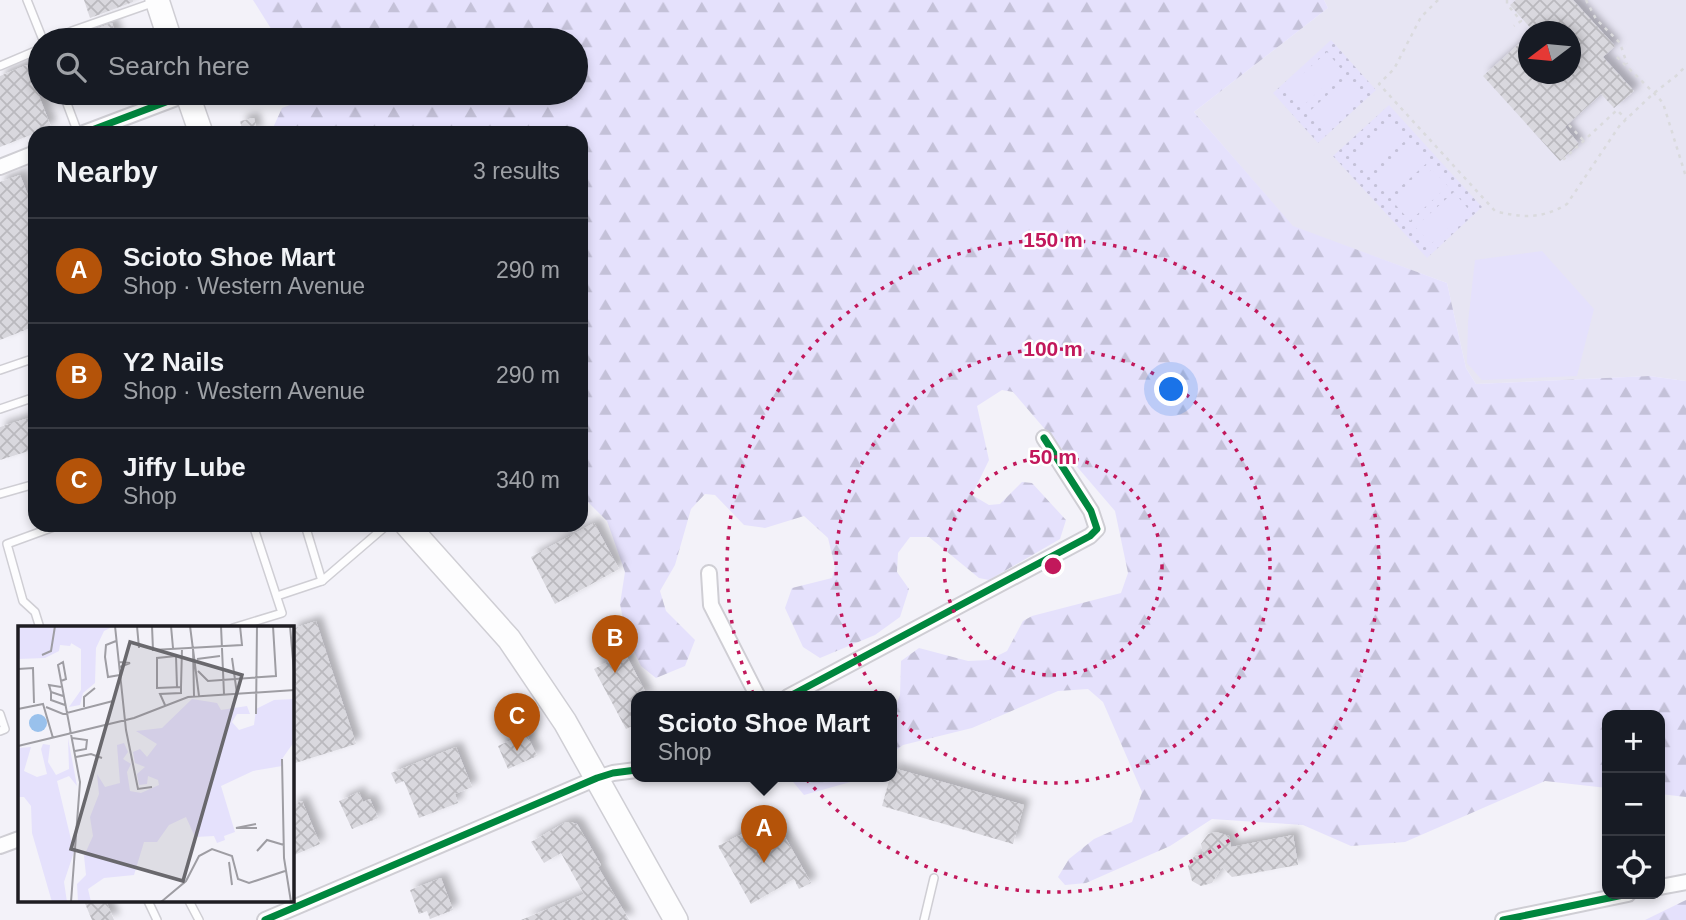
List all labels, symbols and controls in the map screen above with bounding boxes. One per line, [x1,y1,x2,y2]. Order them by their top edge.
north arrow [1518,21,1581,84]
search box [28,28,588,105]
icon: search [52,48,90,86]
text: Search here [108,51,250,81]
text: Nearby [56,155,158,188]
text: 3 results [473,158,560,184]
text: 150 m [1023,228,1083,251]
text: Scioto Shoe Mart [123,242,335,272]
text: A [71,257,87,283]
text: 290 m [496,257,560,283]
text: Shop · Western Avenue [123,273,365,299]
text: 100 m [1023,337,1083,360]
text: Y2 Nails [123,347,224,377]
text: B [71,362,87,388]
text: 290 m [496,362,560,388]
your location [1154,372,1188,406]
text: Shop · Western Avenue [123,378,365,404]
text: 50 m [1029,445,1077,468]
text: Jiffy Lube [123,452,246,482]
text: C [71,467,87,493]
text: 340 m [496,467,560,493]
text: Shop [123,483,177,509]
centre of rings [1041,554,1065,578]
pin: B [592,615,638,673]
inset map [18,626,294,902]
popup [631,691,897,782]
pin: C [494,693,540,751]
text: Scioto Shoe Mart [658,708,870,738]
map controls [1602,710,1665,899]
button: + [1602,710,1665,773]
text: Shop [658,739,712,765]
button: − [1602,773,1665,836]
pin: A [741,805,787,863]
button: locate [1602,836,1665,899]

